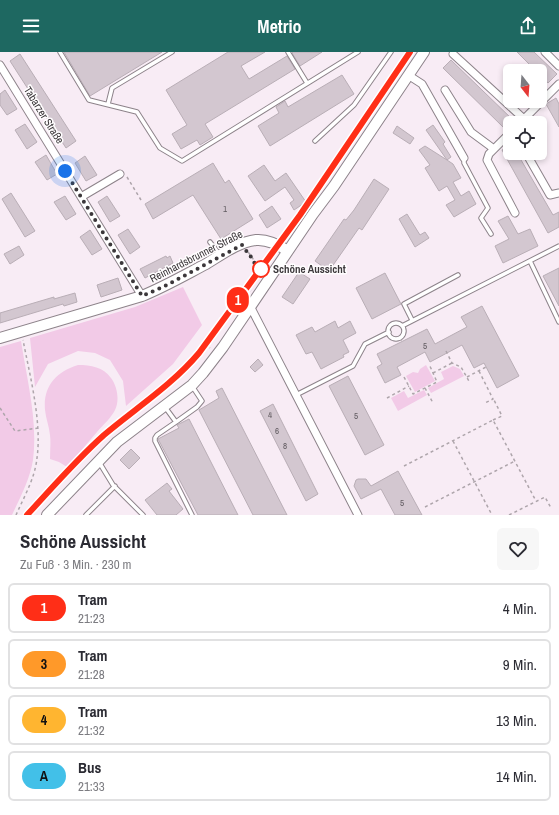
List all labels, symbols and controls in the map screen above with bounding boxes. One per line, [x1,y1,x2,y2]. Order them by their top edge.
text: Metrio [257,14,302,39]
icon: menu [20,15,42,37]
icon: share [517,15,539,37]
north arrow [503,64,547,108]
map controls [503,64,547,160]
street label: Tabarzer Straße [21,84,67,146]
button: locate [503,116,547,160]
your location [55,161,75,181]
house number: 1 [223,203,227,215]
street label: Reinhardsbrunner Straße [147,227,245,285]
marker: Schöne Aussicht [252,260,270,278]
place label: Schöne Aussicht [273,262,346,276]
line badge: 1 [225,287,251,313]
text: 1 [235,291,241,309]
house number: 5 [423,340,427,352]
house number: 4 [268,409,272,421]
house number: 5 [354,410,358,422]
house number: 6 [275,425,279,437]
house number: 8 [283,440,287,452]
house number: 5 [400,497,404,509]
text: Schöne Aussicht [20,528,146,554]
button: heart [497,528,539,570]
text: Zu Fuß · 3 Min. · 230 m [20,556,131,573]
text: Tram [78,589,107,610]
text: 4 Min. [503,598,537,619]
text: 1 [41,599,47,617]
text: 21:23 [78,610,105,627]
text: Tram [78,645,107,666]
text: 9 Min. [503,654,537,675]
text: 3 [41,655,47,673]
text: 21:28 [78,666,105,683]
text: Tram [78,701,107,722]
text: 13 Min. [496,710,537,731]
text: 4 [41,711,47,729]
text: 21:32 [78,722,105,739]
text: Bus [78,757,101,778]
text: 14 Min. [496,766,537,787]
text: A [40,767,48,785]
text: 21:33 [78,778,105,795]

